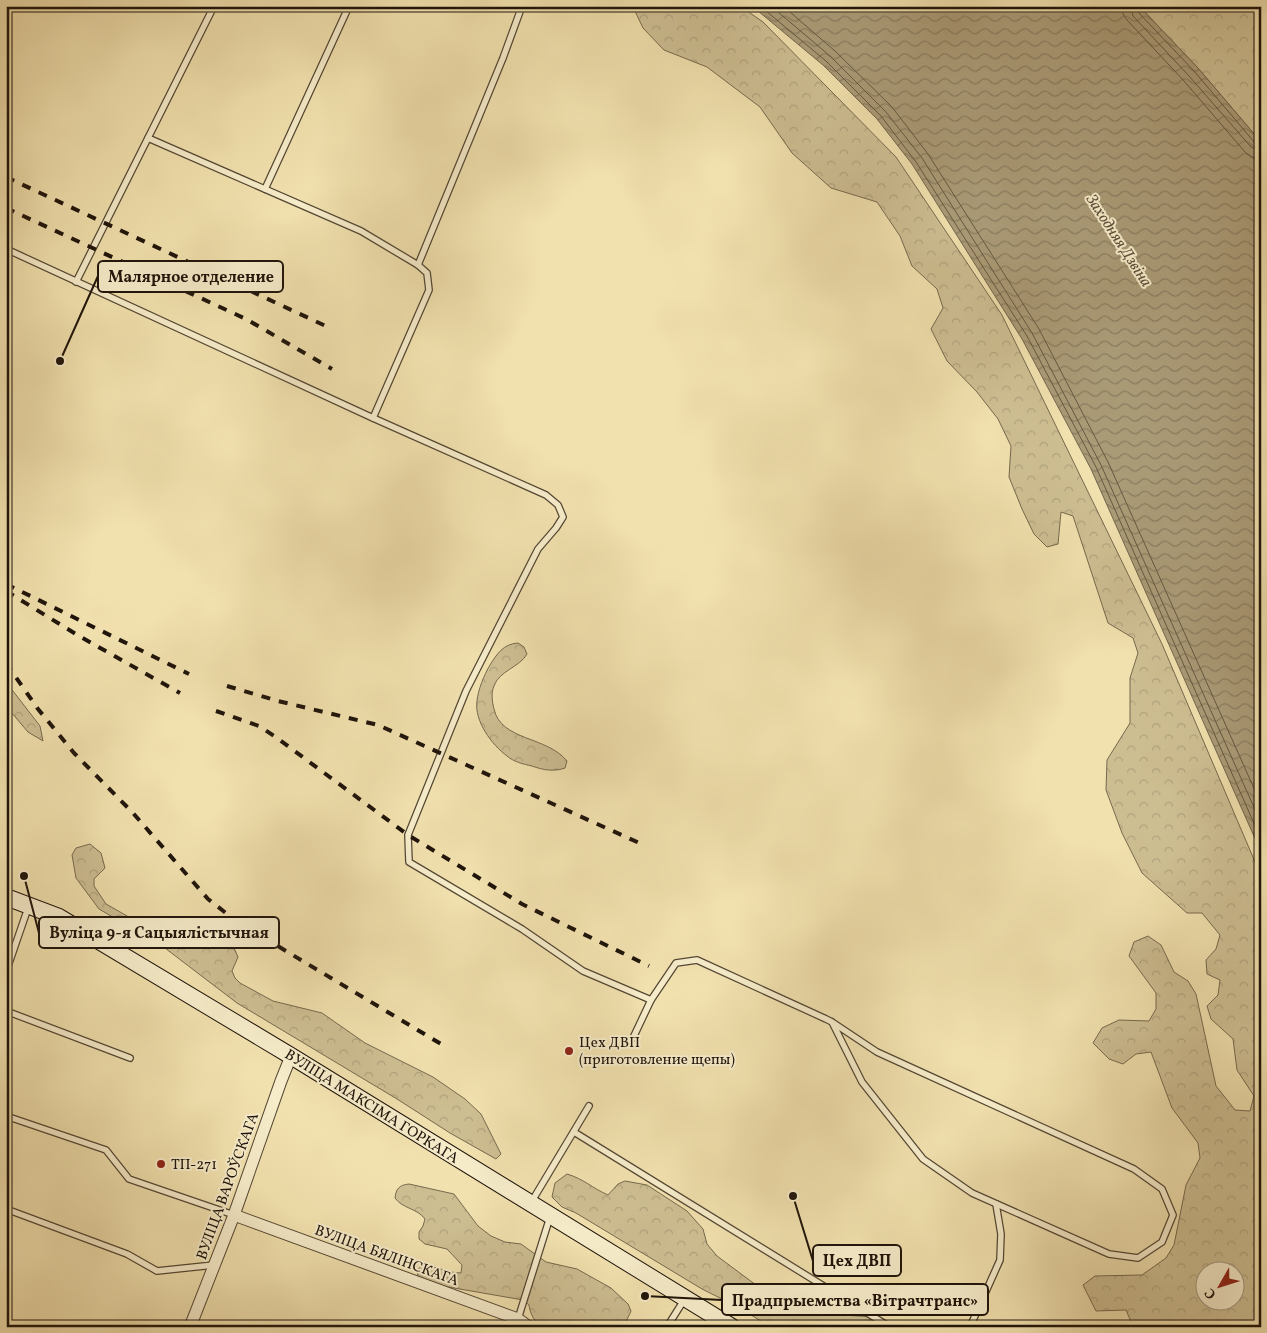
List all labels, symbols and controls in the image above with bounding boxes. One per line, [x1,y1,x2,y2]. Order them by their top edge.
water label: Заходняя Дзвіна [1080,190,1157,292]
callout: Малярное отделение [98,261,283,292]
text: Малярное отделение [108,267,274,289]
callout: Вуліца 9-я Сацыялістычная [39,917,279,948]
text: Вуліца 9-я Сацыялістычная [49,923,269,945]
place label: Цех ДВП (приготовление щепы) [579,1033,735,1071]
street label: ВУЛІЦА МАКСІМА ГОРКАГА [280,1045,463,1170]
marker: Цех ДВП (приготовление щепы) [563,1045,575,1057]
street label: ВУЛІЦА ВАРОЎСКАГА [192,1110,265,1263]
place label: ТП-271 [171,1155,217,1176]
marker: ТП-271 [155,1158,167,1170]
street label: ВУЛІЦА БЯЛІНСКАГА [311,1221,462,1292]
callout: Цех ДВП [813,1245,901,1276]
text: Цех ДВП [823,1251,891,1273]
north arrow [1194,1260,1244,1310]
callout: Прадпрыемства «Вітрачтранс» [722,1284,988,1315]
text: С [1201,1284,1221,1303]
text: Прадпрыемства «Вітрачтранс» [732,1291,978,1313]

